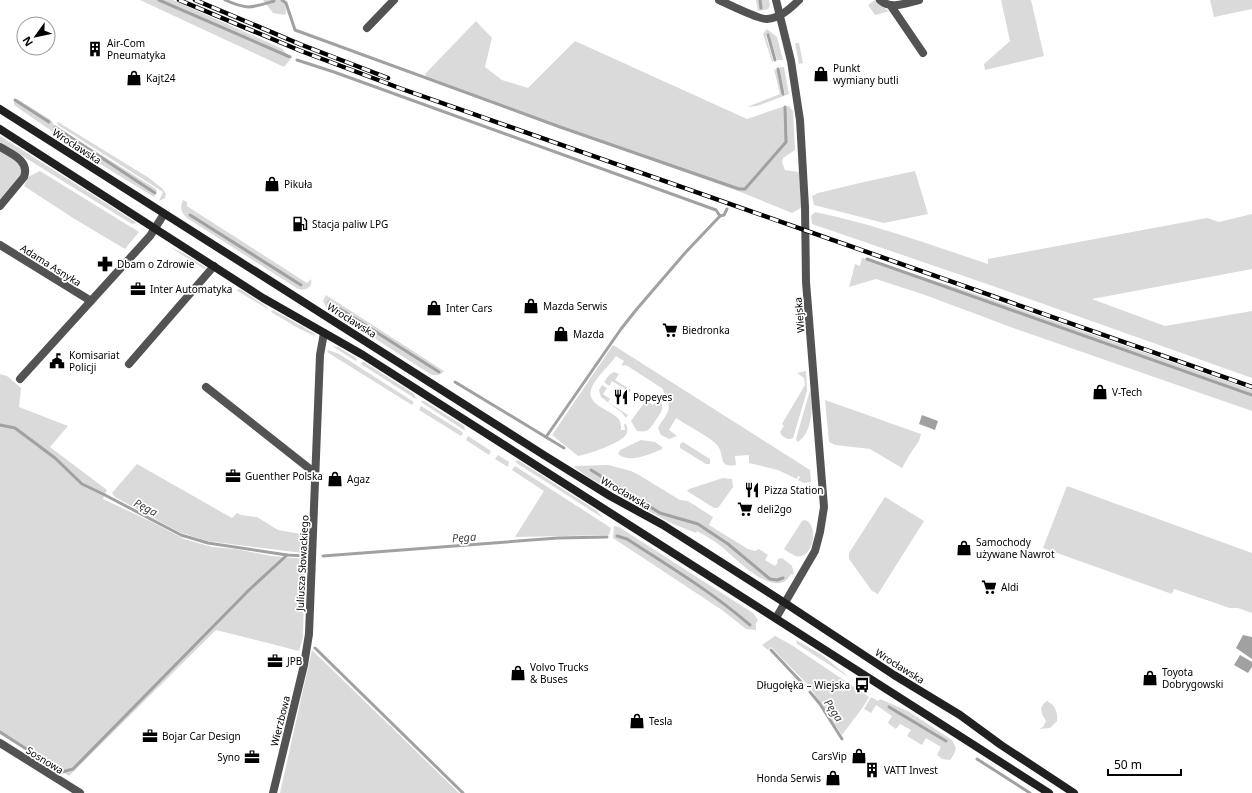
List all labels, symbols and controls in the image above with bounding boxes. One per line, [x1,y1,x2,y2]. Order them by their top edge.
north arrow [16,16,56,56]
text: N [18,34,36,50]
place label: Air-Com Pneumatyka [107,36,166,62]
building icon: Air-Com Pneumatyka [86,40,104,58]
place label: Punkt wymiany butli [833,61,898,87]
shop icon: Punkt wymiany butli [812,65,830,83]
shop icon: Kajt24 [125,69,143,87]
place label: Kajt24 [146,71,176,85]
street label: Wrocławska [50,125,104,167]
shop icon: Pikuła [263,175,281,193]
place label: Pikuła [284,177,312,191]
fuel station icon: Stacja paliw LPG [291,215,309,233]
place label: Stacja paliw LPG [312,217,388,231]
street label: Adama Asnyka [18,241,84,289]
pharmacy icon: Dbam o Zdrowie [96,255,114,273]
place label: Dbam o Zdrowie [117,257,195,271]
office icon: Inter Automatyka [129,280,147,298]
place label: Inter Automatyka [150,282,232,296]
shop icon: Mazda Serwis [522,297,540,315]
street label: Wiejska [790,297,808,333]
street label: Wrocławska [325,299,379,341]
shop icon: Inter Cars [425,299,443,317]
place label: Mazda Serwis [543,299,607,313]
place label: Inter Cars [446,301,493,315]
supermarket icon: Biedronka [661,321,679,339]
place label: Biedronka [682,323,730,337]
shop icon: Mazda [552,325,570,343]
place label: Mazda [573,327,604,341]
place label: Komisariat Policji [69,348,120,374]
public building icon: Komisariat Policji [48,352,66,370]
shop icon: V-Tech [1091,383,1109,401]
place label: V-Tech [1112,385,1142,399]
restaurant icon: Popeyes [612,388,630,406]
place label: Popeyes [633,390,672,404]
office icon: Guenther Polska [224,467,242,485]
place label: Guenther Polska [245,469,323,483]
shop icon: Agaz [326,470,344,488]
place label: Agaz [347,472,370,486]
street label: Wrocławska [598,473,654,513]
restaurant icon: Pizza Station [743,481,761,499]
place label: Pizza Station [764,483,823,497]
water label: Pęga [132,495,161,520]
supermarket icon: deli2go [736,500,754,518]
place label: deli2go [757,502,792,516]
street label: Juliusza Słowackiego [292,515,312,612]
water label: Pęga [451,529,477,545]
place label: Samochody używane Nawrot [976,535,1055,561]
shop icon: Samochody używane Nawrot [955,539,973,557]
supermarket icon: Aldi [980,578,998,596]
place label: Aldi [1001,580,1019,594]
street label: Wrocławska [873,645,927,687]
office icon: JPB [266,652,284,670]
place label: JPB [286,654,302,668]
place label: Volvo Trucks & Buses [530,660,589,686]
shop icon: Volvo Trucks & Buses [509,664,527,682]
place label: Toyota Dobrygowski [1162,665,1223,691]
shop icon: Toyota Dobrygowski [1141,669,1159,687]
bus stop icon: Długołęka – Wiejska [853,676,871,694]
place label: Długołęka – Wiejska [757,678,850,692]
street label: Wierzbowa [267,694,293,748]
water label: Pęga [821,696,847,725]
shop icon: Tesla [628,712,646,730]
place label: Tesla [649,714,672,728]
office icon: Bojar Car Design [141,727,159,745]
place label: Bojar Car Design [162,729,241,743]
street label: Sosnowa [24,743,66,777]
shop icon: CarsVip [850,747,868,765]
office icon: Syno [243,748,261,766]
place label: CarsVip [811,749,847,763]
place label: Syno [217,750,240,764]
scale bar [1108,751,1181,777]
text: 50 m [1114,756,1142,773]
building icon: VATT Invest [863,761,881,779]
place label: VATT Invest [884,763,938,777]
shop icon: Honda Serwis [824,769,842,787]
place label: Honda Serwis [757,771,821,785]

